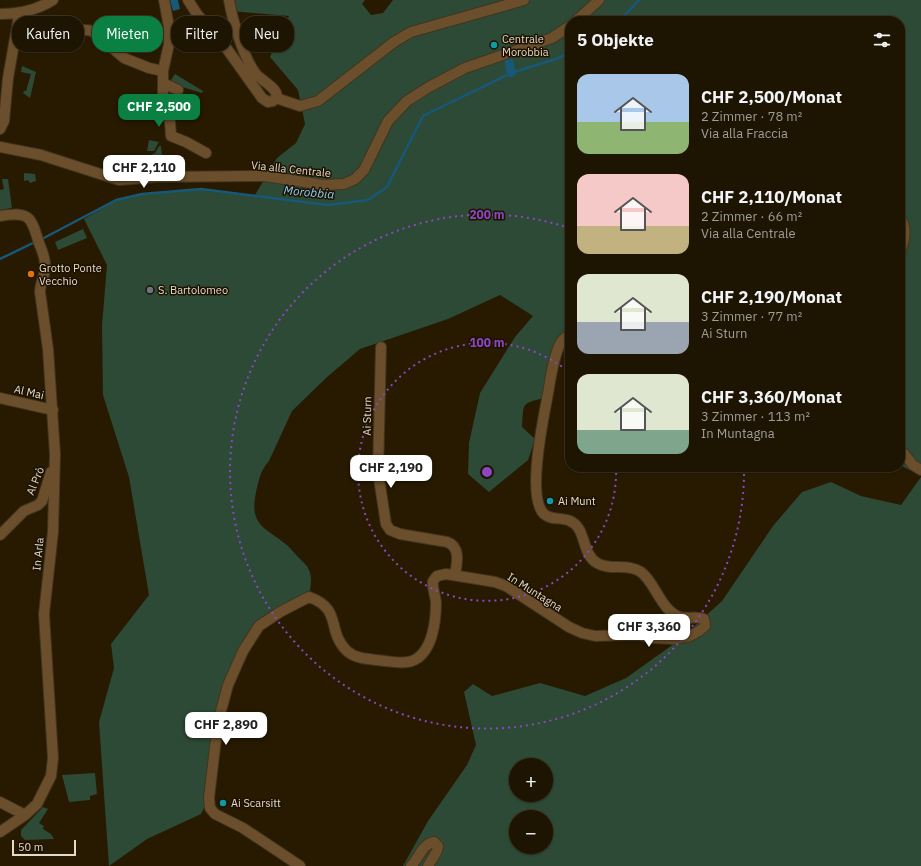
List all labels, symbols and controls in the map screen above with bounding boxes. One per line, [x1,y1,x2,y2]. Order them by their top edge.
chip: Kaufen [12,16,84,52]
chip: Mieten [92,16,163,52]
chip: Filter [171,16,232,52]
chip: Neu [240,16,294,52]
text: 5 Objekte [577,29,654,51]
icon: filters [871,29,893,51]
place label: Centrale Morobbia [502,32,549,59]
marker: Centrale Morobbia [489,40,499,50]
text: CHF 2,500/Monat [701,86,842,108]
icon: home [609,90,657,138]
pin: CHF 2,500 [113,94,205,128]
text: CHF 2,500 [127,98,191,115]
text: 2 Zimmer · 78 m² [701,108,802,125]
text: Via alla Fraccia [701,125,788,142]
pin: CHF 2,110 [98,155,190,189]
street label: Via alla Centrale [250,158,332,180]
text: CHF 2,110 [112,159,176,176]
water label: Morobbia [283,182,335,202]
text: CHF 2,110/Monat [701,186,842,208]
icon: home [609,190,657,238]
text: 200 m [469,207,505,222]
text: 2 Zimmer · 66 m² [701,208,802,225]
text: Via alla Centrale [701,225,796,242]
place label: Grotto Ponte Vecchio [39,261,102,288]
marker: Grotto Ponte Vecchio [26,269,36,279]
place label: S. Bartolomeo [158,283,228,297]
marker: S. Bartolomeo [145,285,155,295]
text: CHF 2,190/Monat [701,286,842,308]
icon: home [609,290,657,338]
text: 3 Zimmer · 77 m² [701,308,802,325]
text: Ai Sturn [701,325,747,342]
text: 100 m [469,335,505,350]
street label: Al Mai [13,382,45,402]
text: CHF 3,360/Monat [701,386,842,408]
icon: home [609,390,657,438]
street label: Ai Sturn [360,396,374,436]
text: 3 Zimmer · 113 m² [701,408,810,425]
text: In Muntagna [701,425,775,442]
pin: CHF 2,190 [345,455,437,489]
text: CHF 2,190 [359,459,423,476]
street label: Al Prò [23,465,47,497]
centre of rings [480,465,494,479]
place label: Ai Munt [558,494,596,508]
marker: Ai Munt [545,496,555,506]
street label: In Arla [29,537,47,571]
street label: In Muntagna [505,570,565,615]
pin: CHF 3,360 [603,614,695,648]
text: CHF 3,360 [617,618,681,635]
pin: CHF 2,890 [180,712,272,746]
text: CHF 2,890 [194,716,258,733]
map controls [509,758,553,854]
button: + [509,758,553,802]
place label: Ai Scarsitt [231,796,281,810]
marker: Ai Scarsitt [218,798,228,808]
button: − [509,810,553,854]
scale bar [12,838,76,857]
text: 50 m [18,840,43,854]

